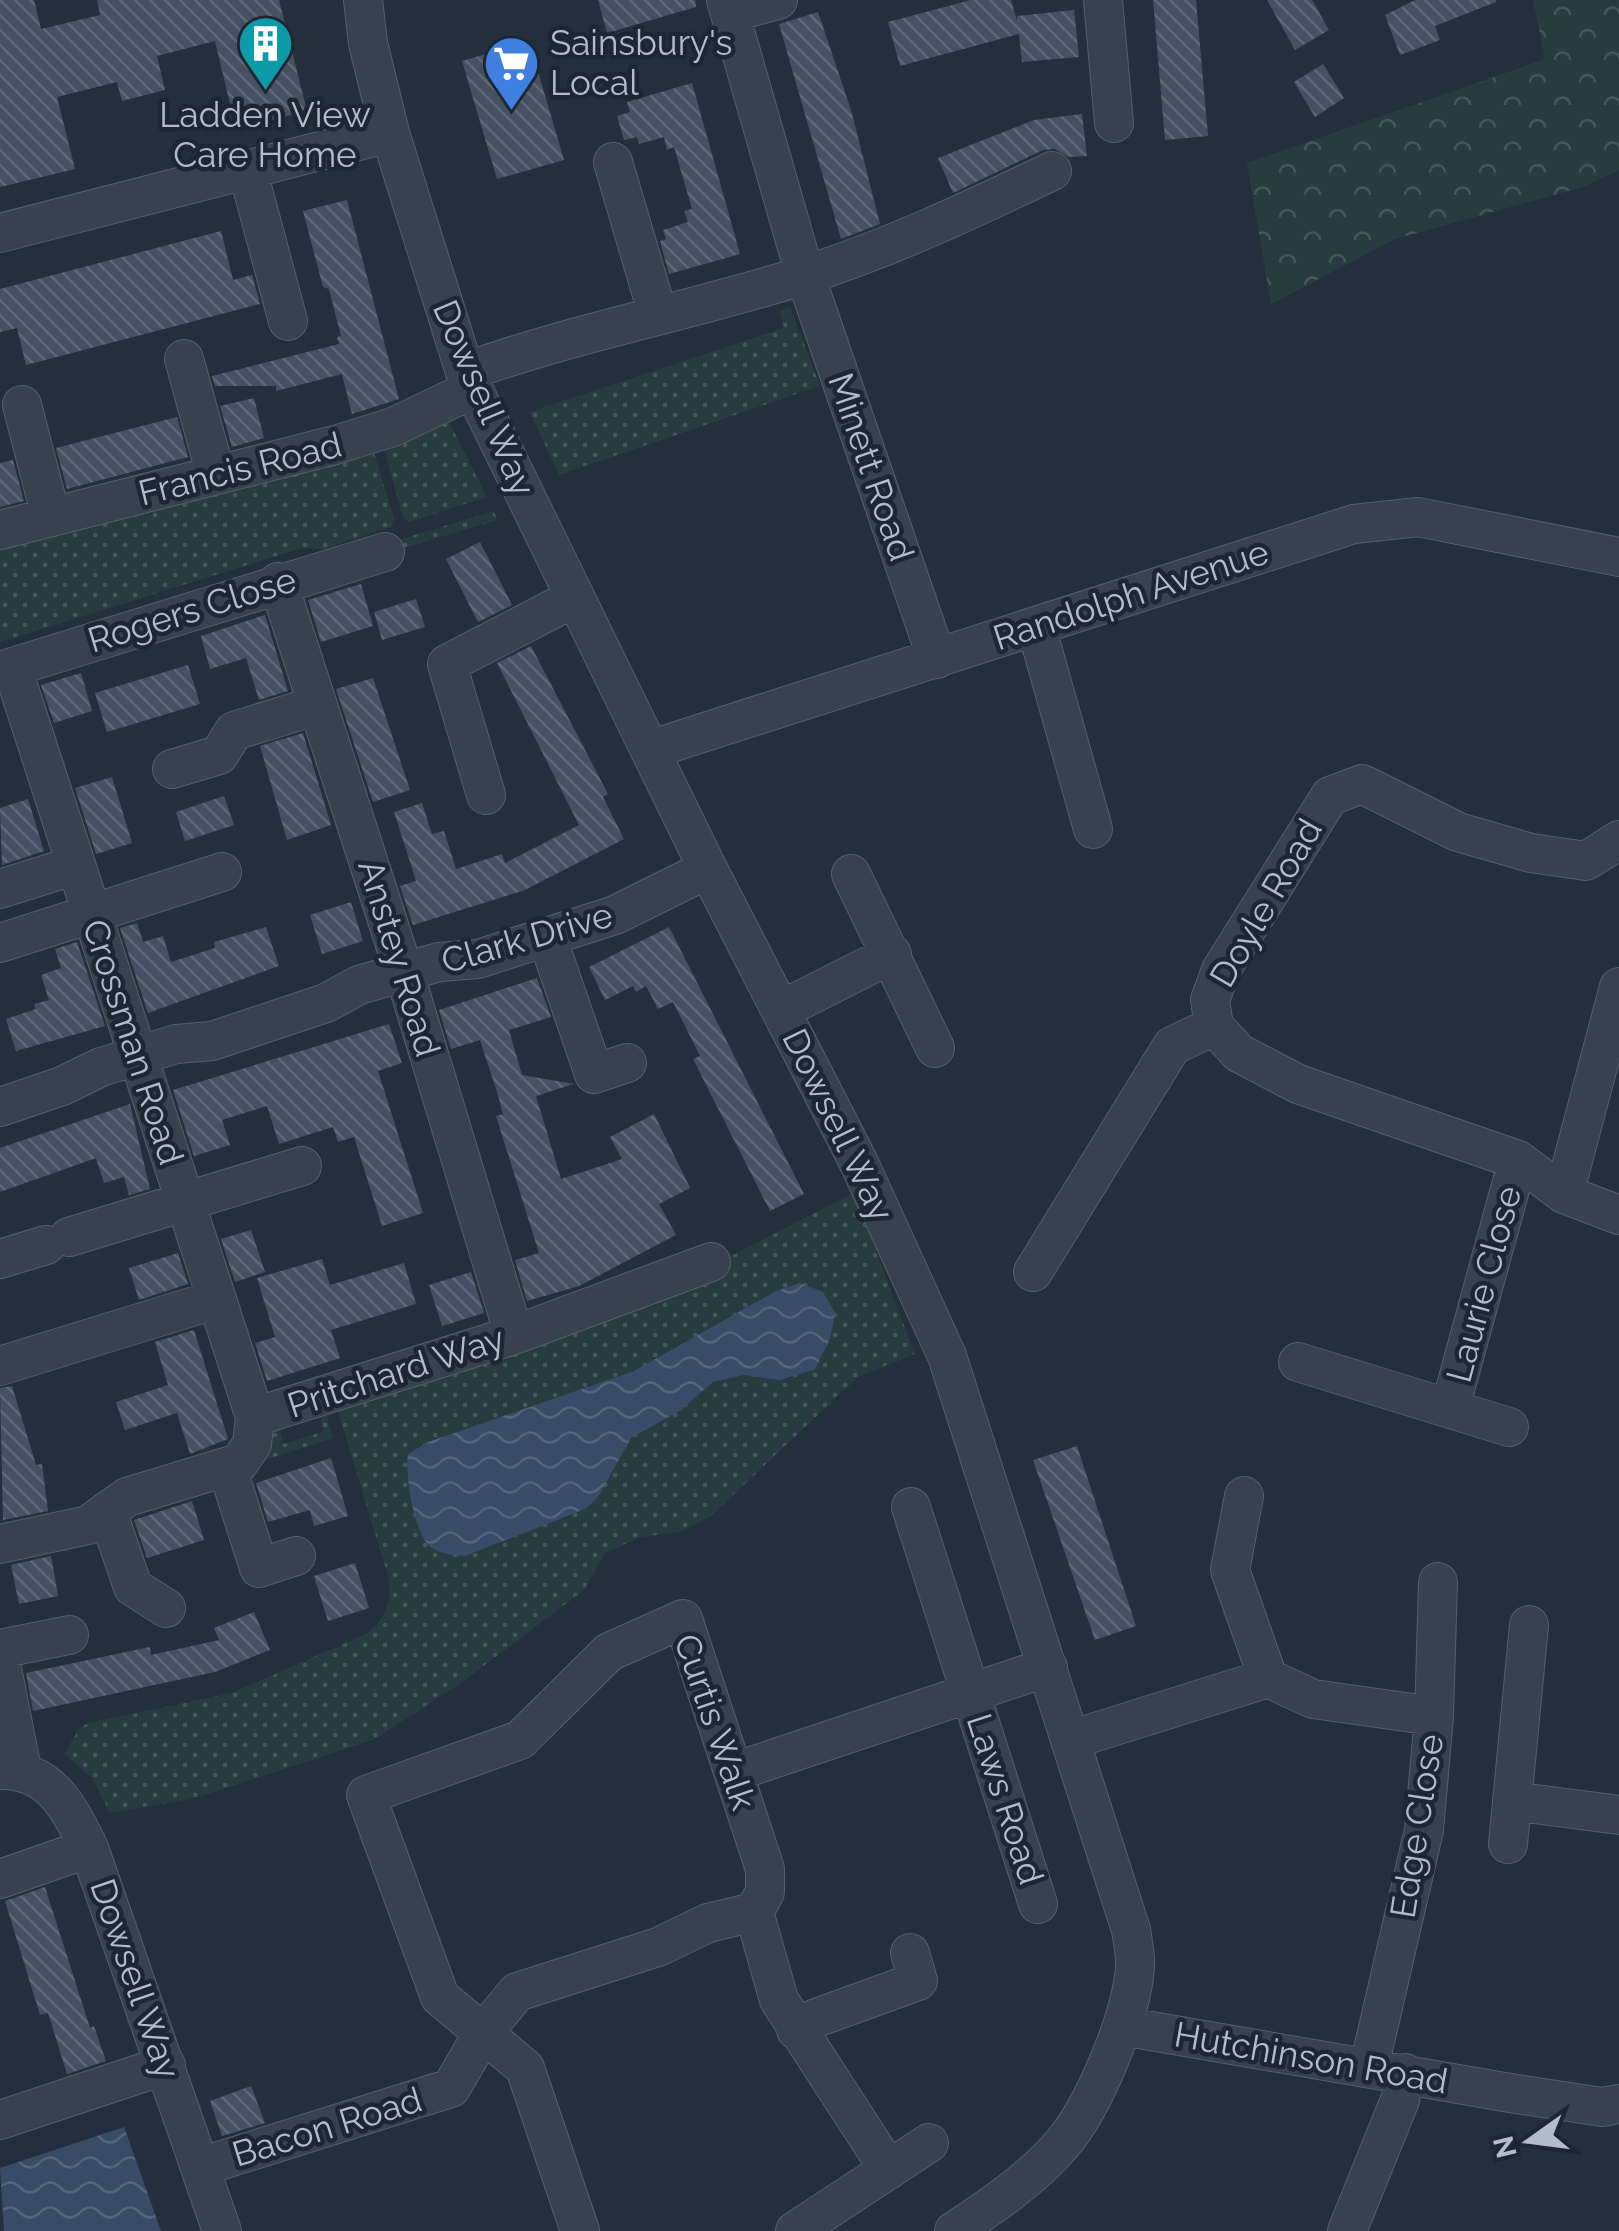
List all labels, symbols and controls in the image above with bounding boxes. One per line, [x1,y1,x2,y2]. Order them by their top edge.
building icon: Ladden View Care Home [235,14,295,93]
place label: Sainsbury's Local [550,22,732,103]
supermarket icon: Sainsbury's Local [481,33,541,112]
place label: Ladden View Care Home [159,94,371,175]
street label: Dowsell Way [425,294,544,502]
street label: Minett Road [820,368,923,566]
street label: Francis Road [134,424,346,514]
street label: Randolph Avenue [988,531,1274,658]
street label: Rogers Close [83,558,301,661]
street label: Doyle Road [1201,811,1330,994]
street label: Anstey Road [350,855,449,1061]
street label: Clark Drive [437,894,617,981]
street label: Crossman Road [75,914,192,1169]
street label: Dowsell Way [774,1022,903,1228]
street label: Laurie Close [1438,1181,1529,1386]
street label: Pritchard Way [282,1317,509,1426]
street label: Curtis Walk [666,1629,765,1815]
street label: Laws Road [959,1708,1052,1889]
street label: Edge Close [1382,1731,1451,1921]
street label: Dowsell Way [82,1874,189,2084]
street label: Hutchinson Road [1171,2013,1451,2102]
street label: Bacon Road [227,2078,426,2175]
north arrow [1479,2091,1579,2191]
text: N [1487,2133,1524,2161]

